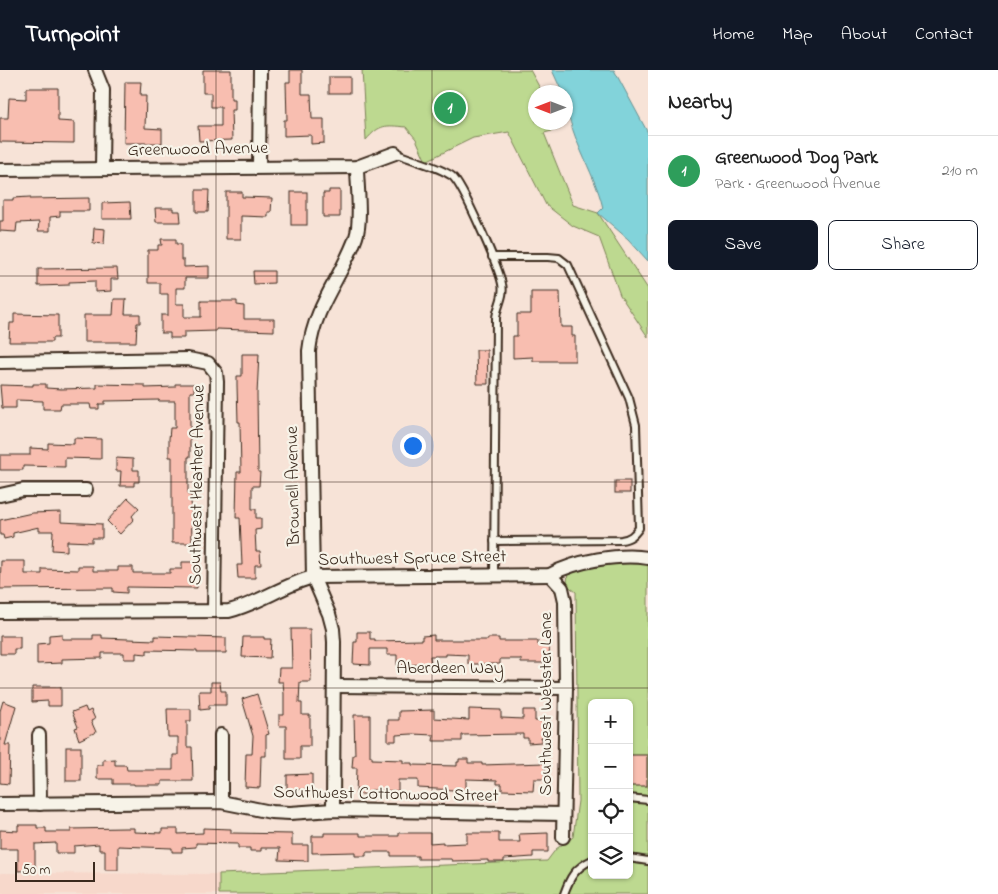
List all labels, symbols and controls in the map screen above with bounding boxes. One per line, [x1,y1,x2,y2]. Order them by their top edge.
text: Turnpoint [25,18,120,53]
text: Home [713,22,754,48]
text: Map [782,22,813,48]
text: About [841,22,887,48]
text: Contact [915,22,973,48]
north arrow [528,85,573,130]
text: Nearby [668,88,732,118]
pin: 1 [434,89,466,127]
street label: Greenwood Avenue [127,136,269,164]
text: Greenwood Dog Park [715,145,878,172]
text: 1 [681,159,687,183]
text: 210 m [942,159,978,183]
text: Park · Greenwood Avenue [715,172,880,196]
button: Save [668,220,818,270]
button: Share [828,220,978,270]
street label: Southwest Heather Avenue [183,384,213,585]
street label: Brownell Avenue [280,425,308,547]
your location [400,433,426,459]
street label: Southwest Spruce Street [318,544,506,574]
street label: Southwest Webster Lane [534,611,560,796]
street label: Aberdeen Way [396,656,504,682]
map controls [588,699,633,879]
button: + [588,699,633,744]
button: − [588,744,633,789]
street label: Southwest Cottonwood Street [273,780,499,810]
button: locate [588,789,633,834]
button: layers [588,834,633,879]
scale bar [15,859,95,882]
text: 50 m [22,860,50,881]

